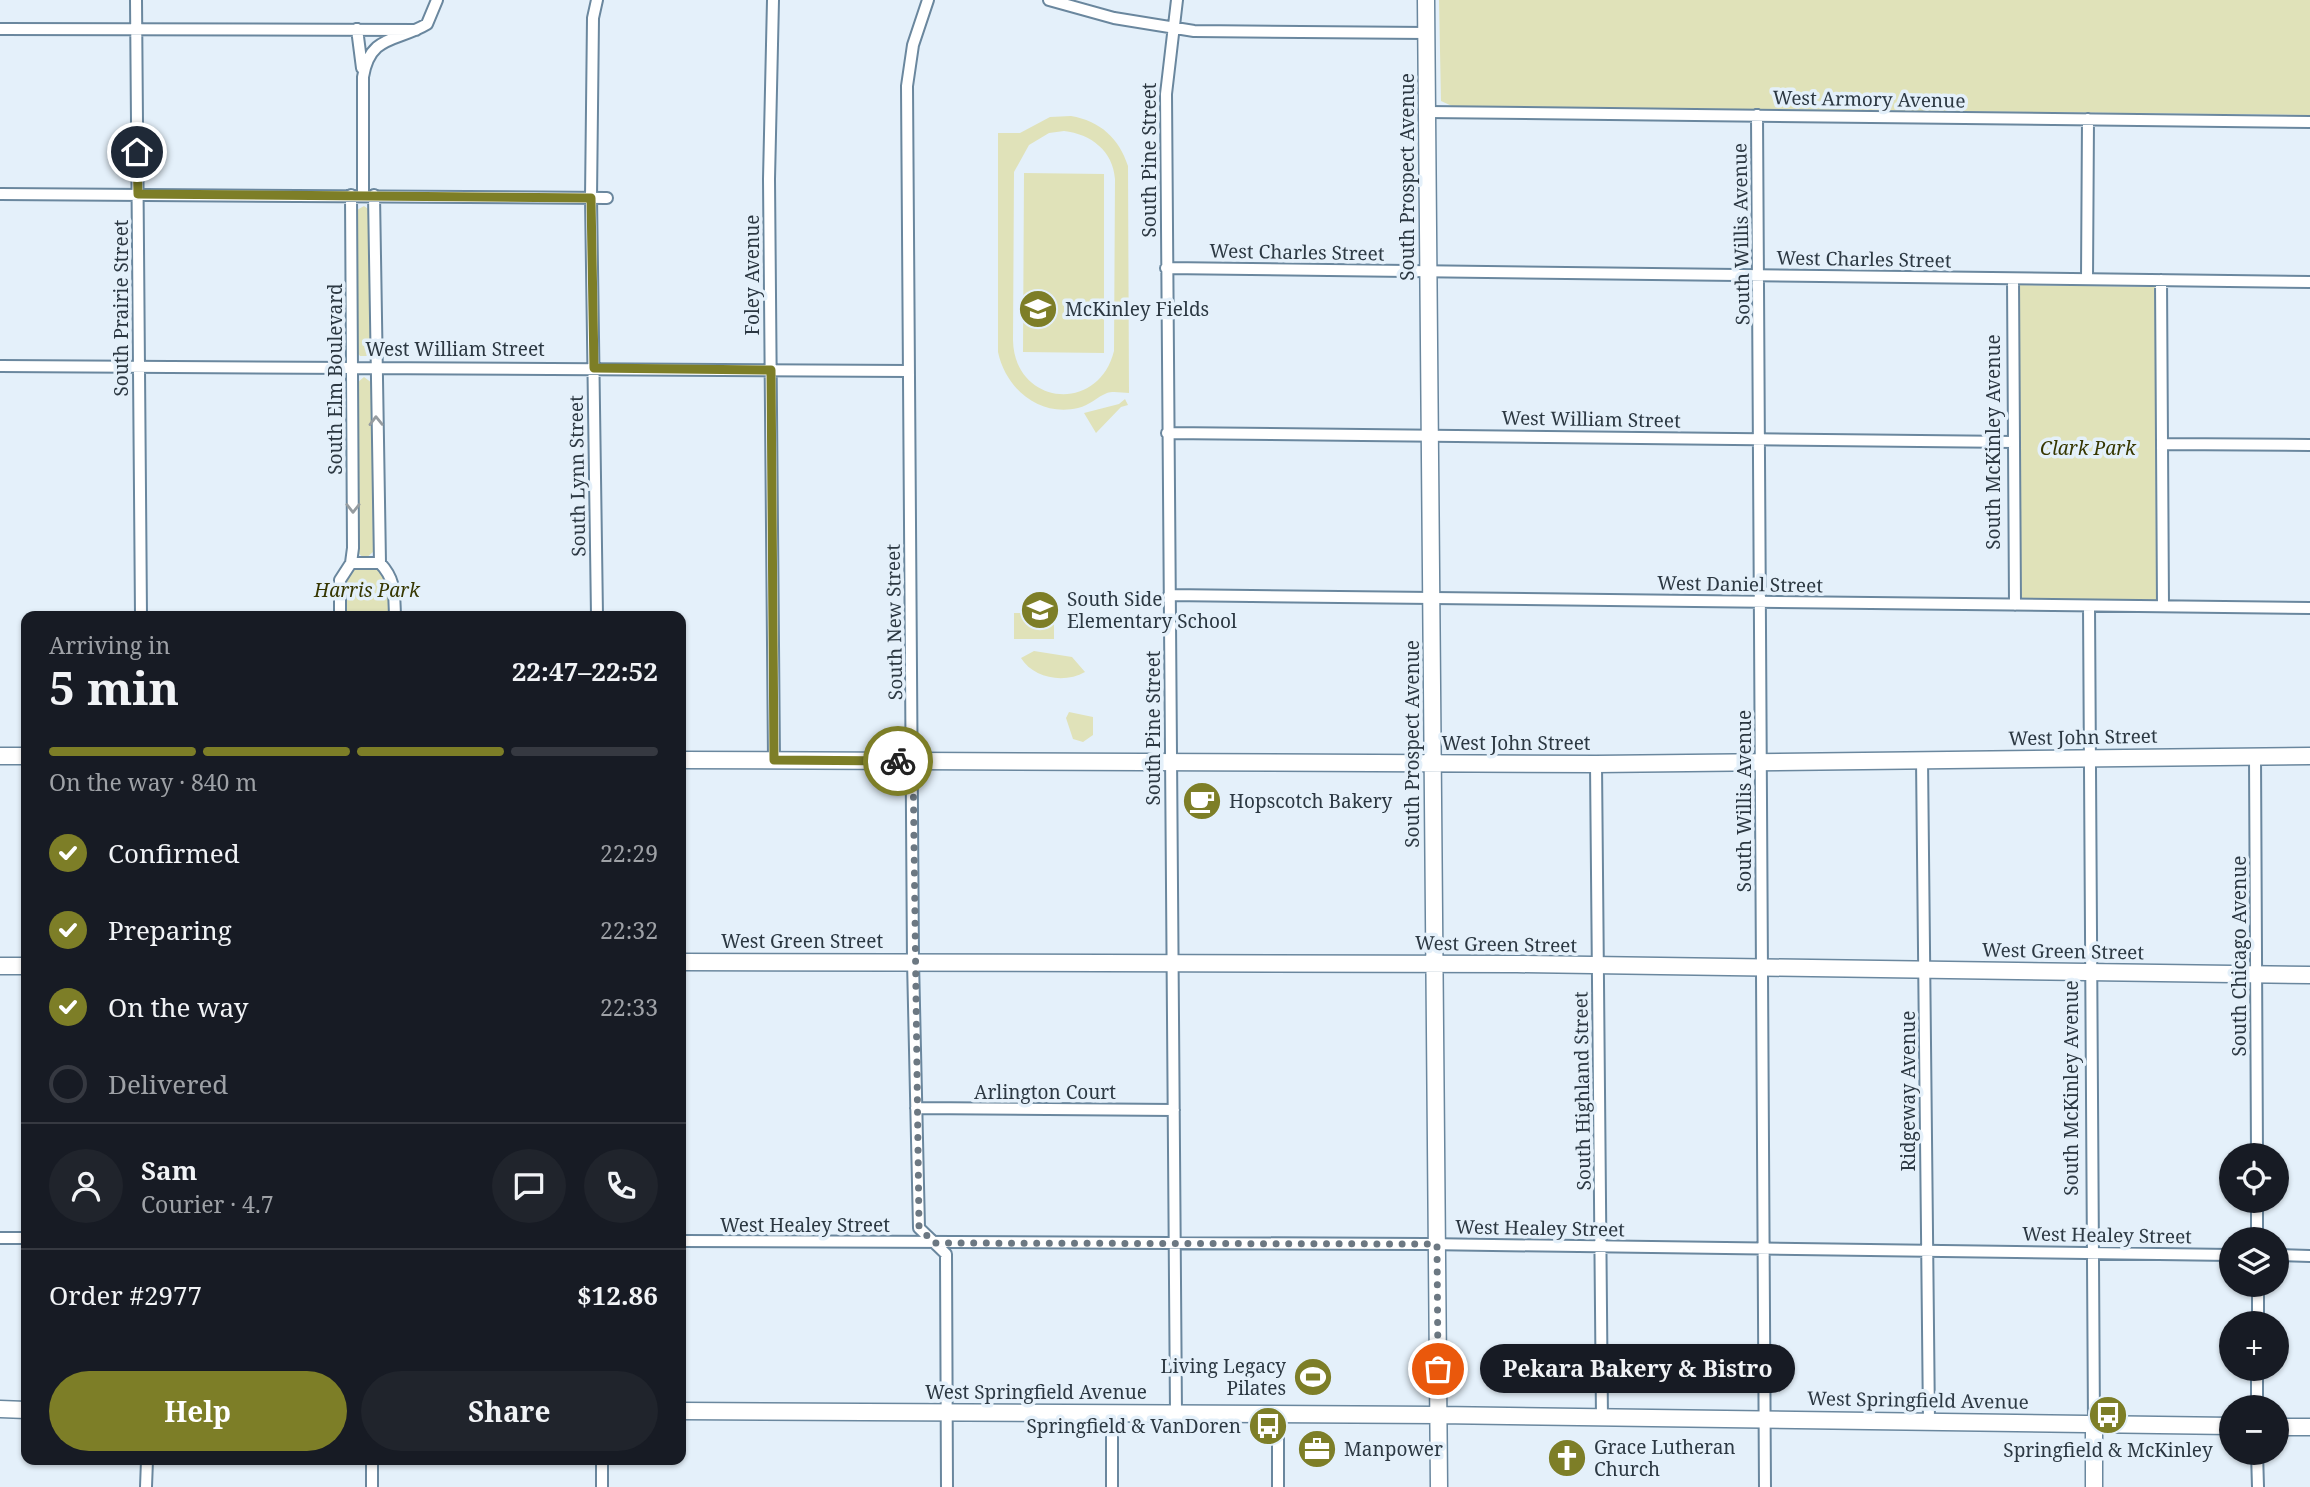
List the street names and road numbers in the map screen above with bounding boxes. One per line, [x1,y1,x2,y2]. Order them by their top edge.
street label: South Prospect Avenue [1394,73,1420,281]
street label: South Pine Street [1136,82,1162,237]
street label: West Armory Avenue [1772,84,1966,114]
street label: South Willis Avenue [1726,143,1756,325]
street label: Foley Avenue [739,214,765,336]
street label: South Prairie Street [108,219,134,397]
street label: West Charles Street [1209,237,1385,267]
street label: West Charles Street [1776,244,1952,274]
street label: South Elm Boulevard [322,283,348,475]
street label: South McKinley Avenue [1980,334,2006,550]
street label: West William Street [365,336,545,362]
street label: South Lynn Street [563,395,591,557]
street label: West William Street [1501,404,1681,434]
street label: South New Street [880,543,908,700]
street label: West Daniel Street [1657,570,1823,598]
street label: South Prospect Avenue [1399,640,1425,848]
street label: South Pine Street [1140,650,1166,805]
street label: South Willis Avenue [1731,710,1757,892]
street label: West John Street [2008,723,2158,751]
street label: West John Street [1441,730,1591,756]
street label: South Chicago Avenue [2226,856,2252,1056]
street label: West Green Street [721,928,883,954]
street label: West Green Street [1415,930,1578,958]
street label: West Green Street [1982,937,2145,965]
street label: South McKinley Avenue [2058,980,2084,1196]
street label: South Highland Street [1567,991,1597,1191]
street label: Ridgeway Avenue [1895,1011,1921,1171]
street label: Arlington Court [974,1079,1116,1105]
street label: West Healey Street [720,1212,890,1238]
street label: West Healey Street [1455,1214,1625,1242]
street label: West Healey Street [2022,1221,2192,1249]
street label: West Springfield Avenue [925,1379,1147,1405]
street label: West Springfield Avenue [1807,1385,2029,1415]

